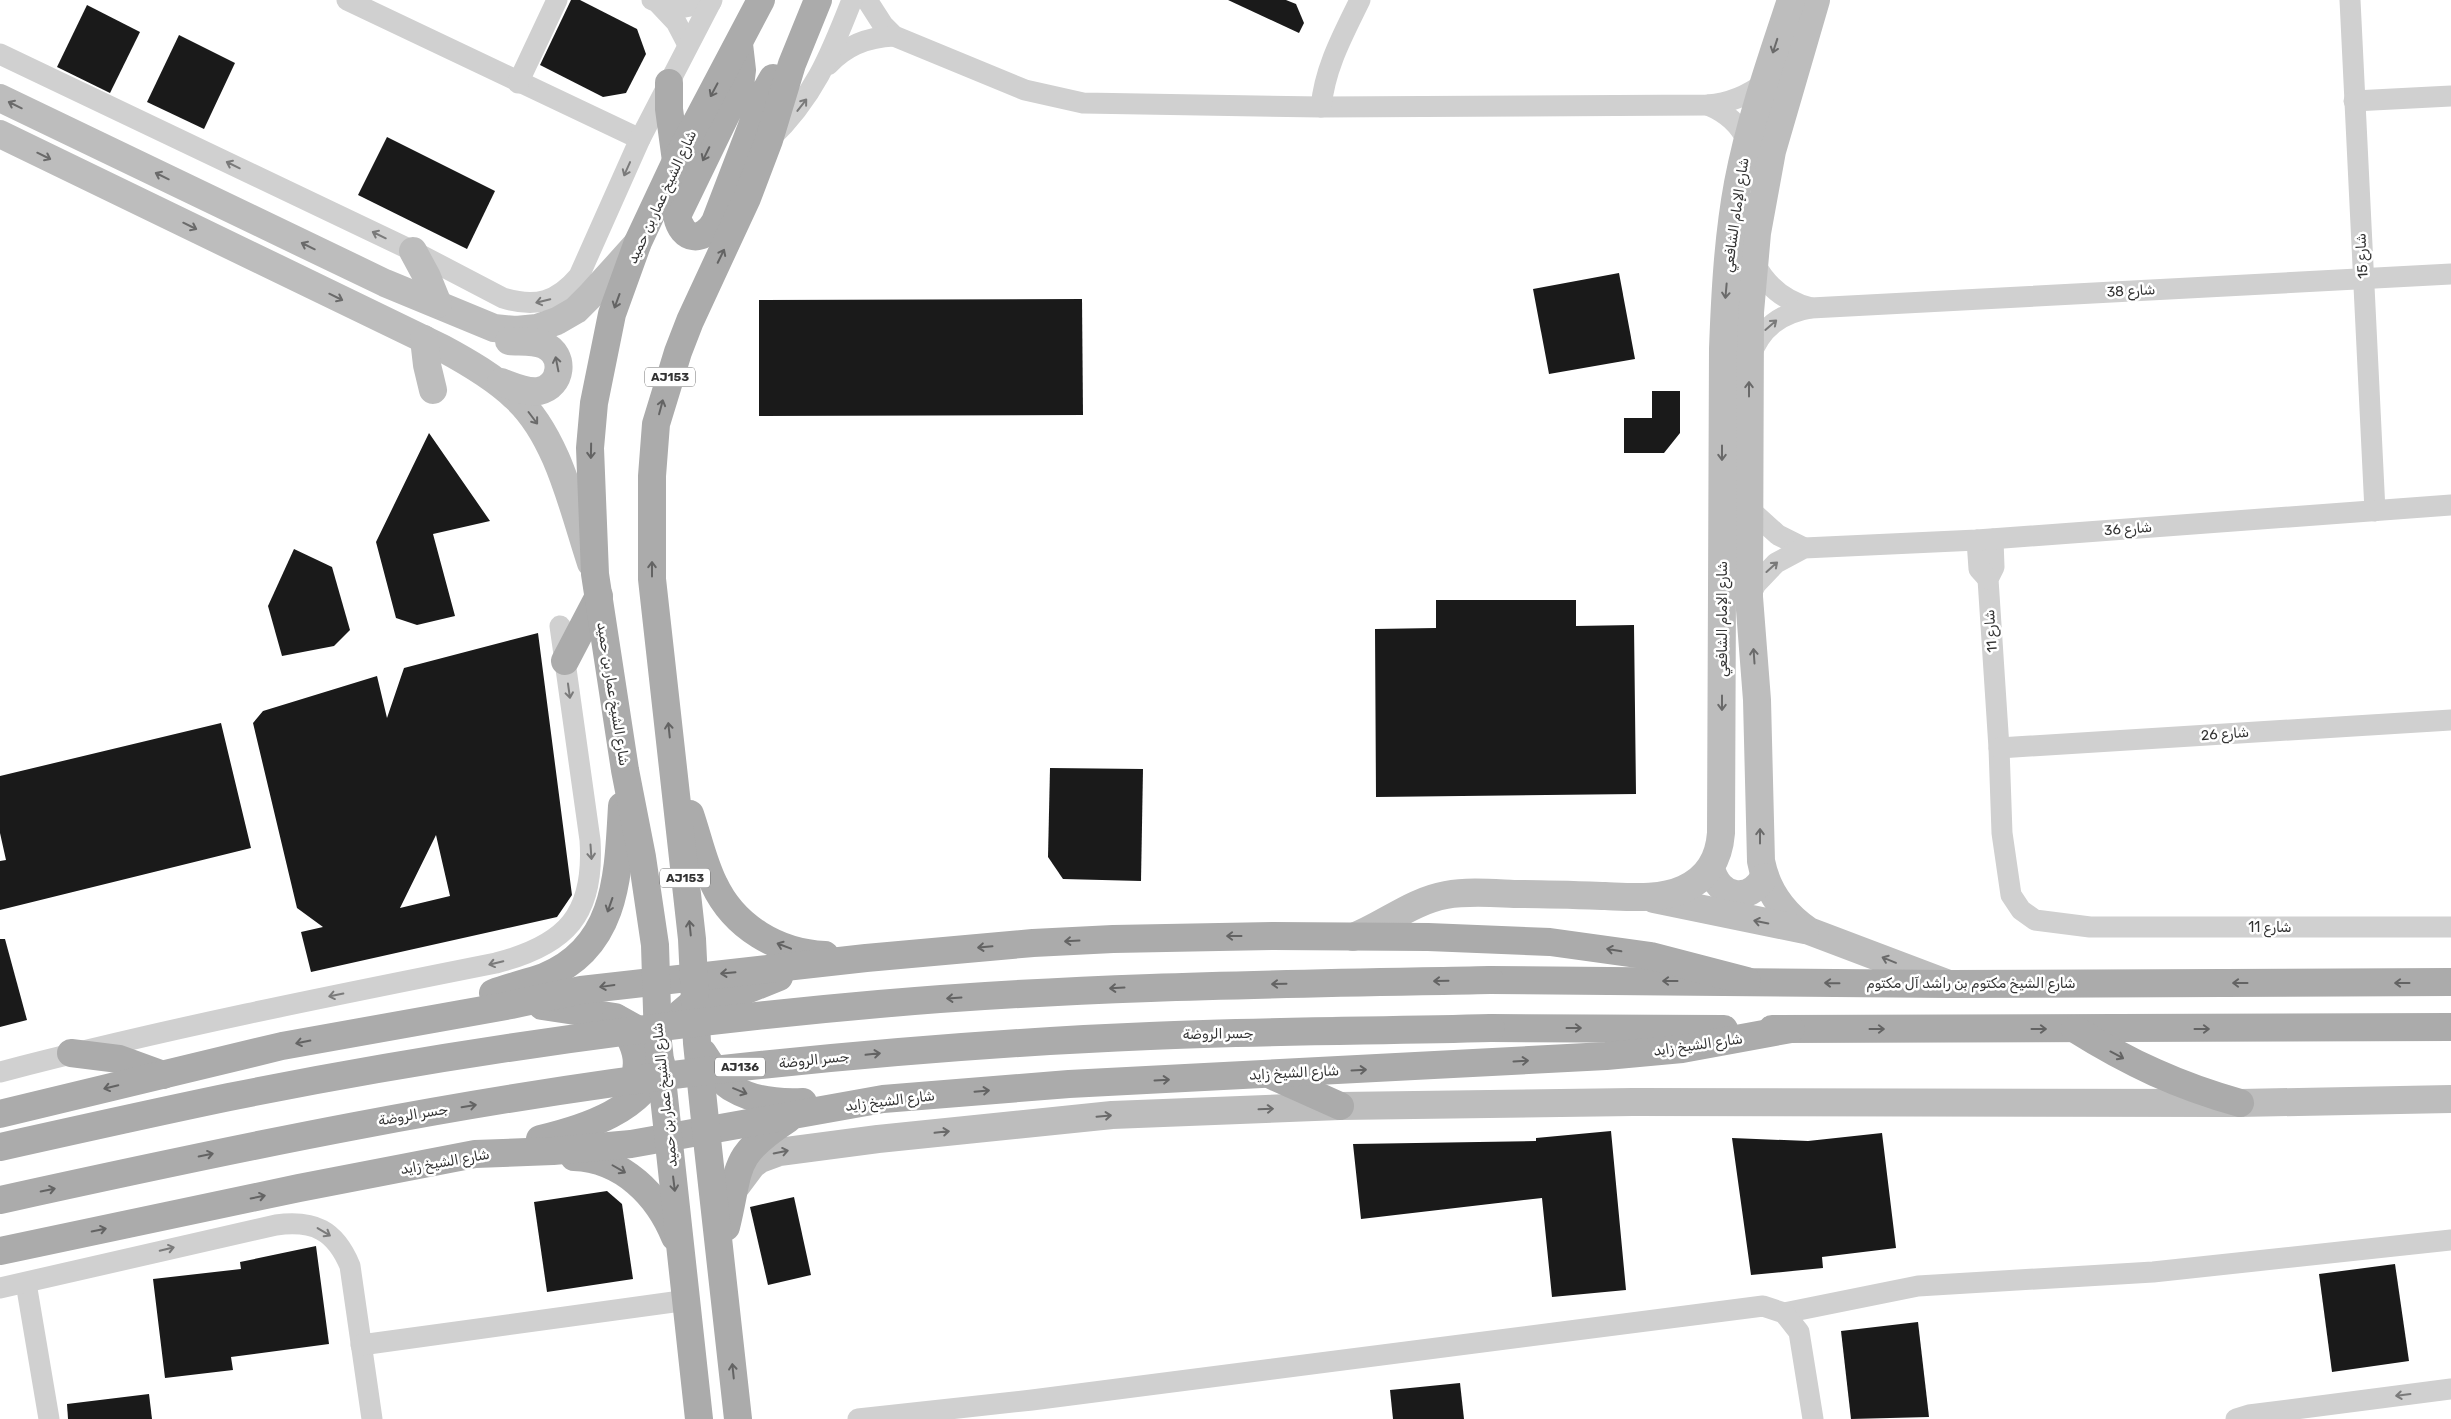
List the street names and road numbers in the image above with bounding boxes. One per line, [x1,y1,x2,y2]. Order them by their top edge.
street label: شارع الشيخ عمار بن حميد [624,128,702,267]
street label: شارع الإمام الشافعي [1720,156,1754,274]
street label: شارع 15 [2352,233,2374,279]
street label: شارع 38 [2106,281,2156,303]
road number: AJ153 [645,368,695,387]
street label: شارع 36 [2103,519,2153,541]
street label: شارع الإمام الشافعي [1714,561,1733,677]
street label: شارع 11 [1981,609,2003,653]
street label: شارع الشيخ عمار بن حميد [591,621,633,767]
street label: شارع 26 [2200,724,2250,746]
road number: AJ153 [660,868,710,888]
street label: شارع 11 [2248,919,2292,938]
street label: شارع الشيخ مكتوم بن راشد آل مكتوم [1866,975,2076,994]
street label: شارع الشيخ عمار بن حميد [649,1022,683,1168]
street label: جسر الروضة [1182,1025,1254,1043]
street label: شارع الشيخ زايد [1652,1030,1744,1062]
street label: جسر الروضة [778,1048,850,1072]
road number: AJ136 [715,1058,765,1076]
street label: شارع الشيخ زايد [1249,1062,1340,1086]
street label: شارع الشيخ زايد [844,1087,936,1117]
street label: جسر الروضة [377,1100,450,1130]
street label: شارع الشيخ زايد [399,1146,491,1180]

